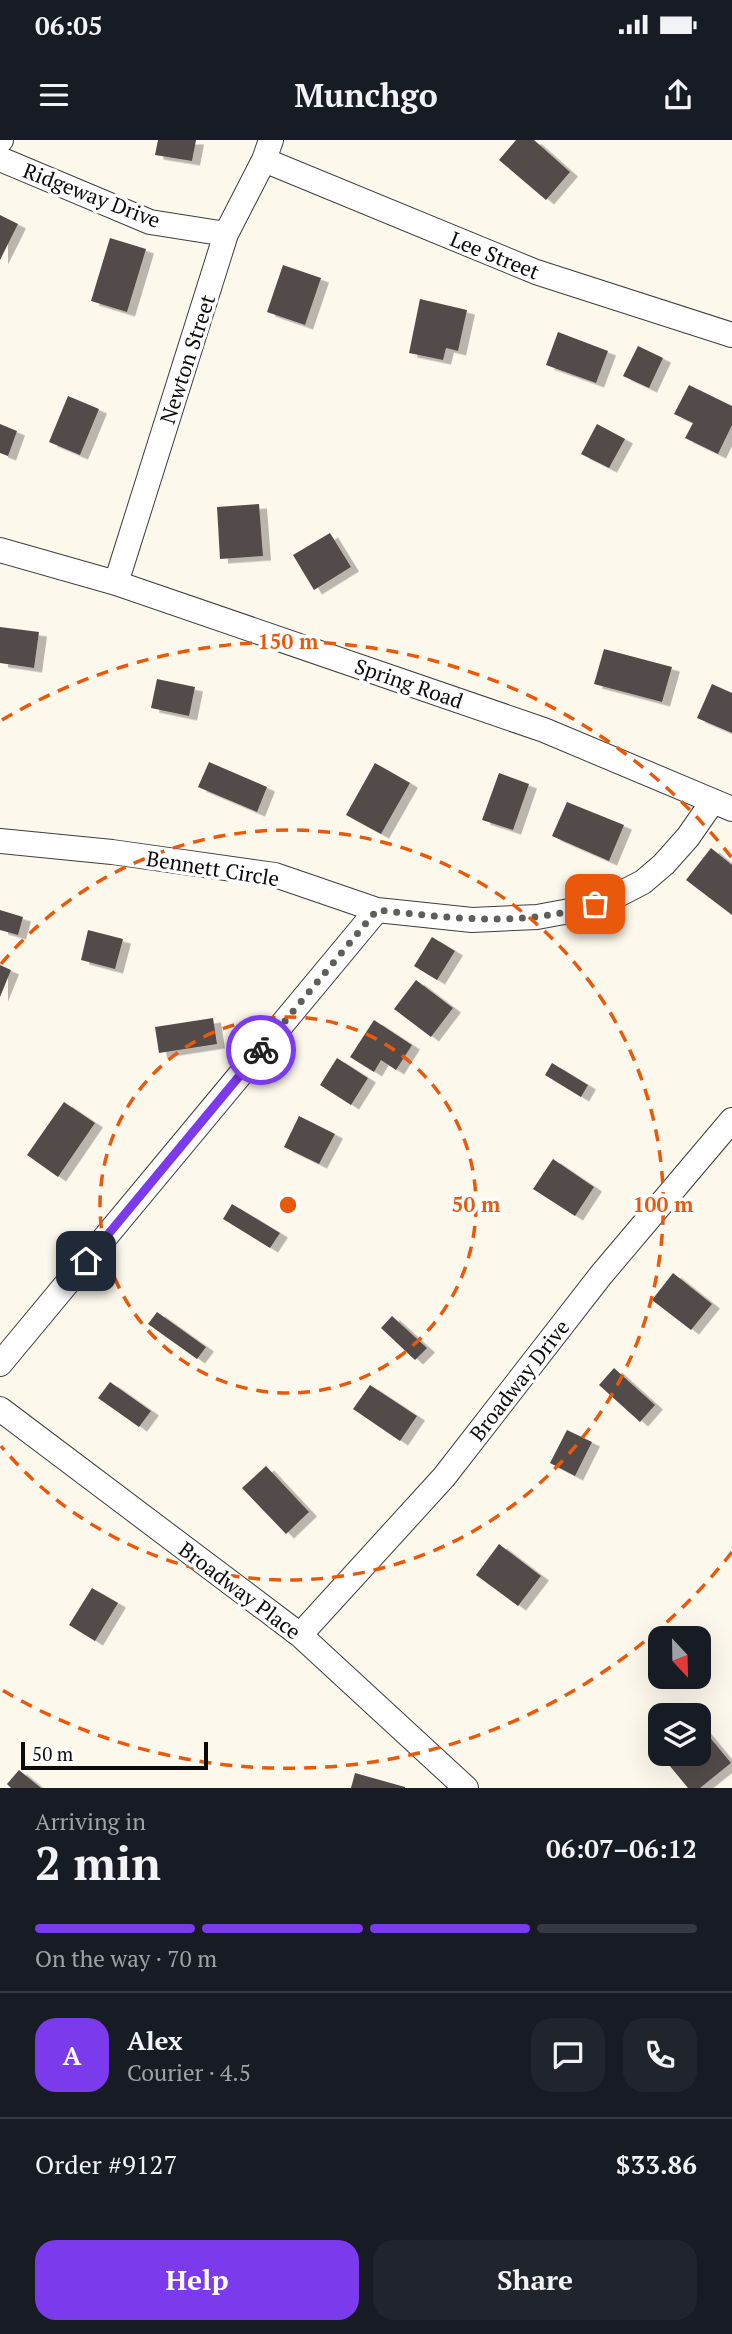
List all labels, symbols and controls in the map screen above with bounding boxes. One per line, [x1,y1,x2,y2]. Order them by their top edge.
text: 06:05 [35,8,103,42]
text: Munchgo [294,74,438,116]
icon: menu [35,76,73,114]
icon: share [659,76,697,114]
street label: Ridgeway Drive [19,156,165,234]
street label: Lee Street [446,224,544,286]
street label: Newton Street [153,291,221,427]
text: 150 m [258,627,319,655]
street label: Spring Road [351,651,467,715]
street label: Bennett Circle [145,844,281,892]
pin [565,874,625,934]
icon: bag [576,885,614,923]
courier [226,1015,296,1085]
icon: bike [242,1031,280,1069]
text: 50 m [452,1190,501,1218]
text: 100 m [633,1190,694,1218]
centre of rings [276,1193,300,1217]
pin [56,1231,116,1291]
icon: home [67,1242,105,1280]
street label: Broadway Drive [463,1314,575,1446]
street label: Broadway Place [173,1535,307,1645]
north arrow [648,1626,710,1689]
map controls [648,1626,711,1766]
button: layers [648,1703,711,1766]
scale bar [21,1739,208,1771]
text: 50 m [32,1741,73,1766]
text: Arriving in [35,1806,146,1837]
text: 06:07–06:12 [546,1831,697,1865]
text: 2 min [35,1832,161,1893]
text: On the way · 70 m [35,1943,217,1974]
button: chat [531,2018,605,2092]
button: phone [623,2018,697,2092]
text: Alex [127,2023,183,2057]
text: A [63,2038,81,2072]
text: Courier · 4.5 [127,2057,251,2088]
text: Order #9127 [35,2147,177,2181]
text: $33.86 [616,2147,697,2181]
button: Help [35,2240,359,2320]
button: Share [373,2240,697,2320]

